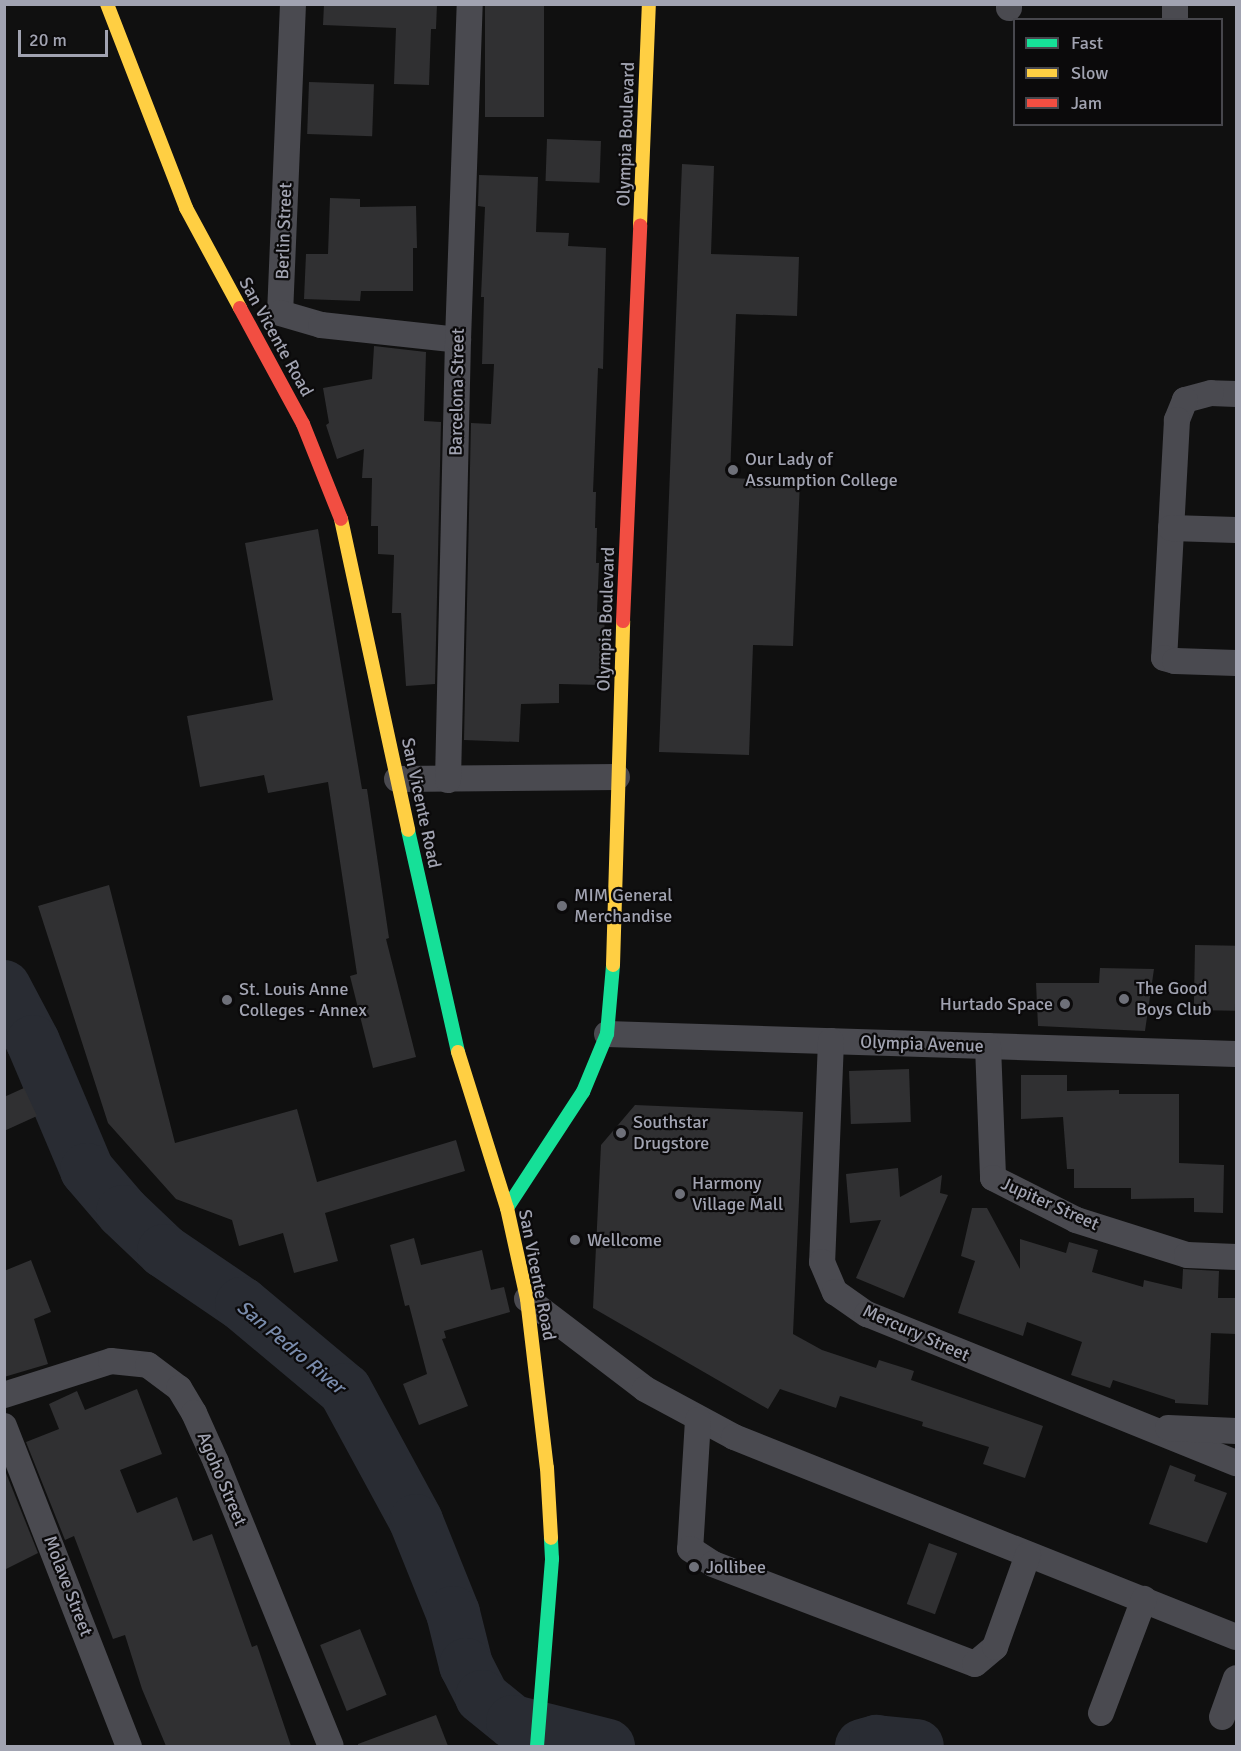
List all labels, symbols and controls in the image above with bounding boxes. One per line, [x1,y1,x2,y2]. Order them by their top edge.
scale bar [21,18,111,56]
legend [1013,18,1223,126]
text: 20 m [29,29,67,51]
text: Fast [1071,32,1103,54]
street label: Olympia Boulevard [613,61,639,207]
text: Slow [1071,62,1108,84]
text: Jam [1071,92,1102,114]
street label: Berlin Street [272,182,296,280]
street label: San Vicente Road [234,274,318,400]
street label: Barcelona Street [445,328,469,456]
place label: Our Lady of Assumption College [745,449,898,492]
marker: Our Lady of Assumption College [726,463,740,477]
street label: Olympia Boulevard [593,546,619,692]
street label: San Vicente Road [397,736,445,870]
place label: MIM General Merchandise [574,885,673,928]
marker: MIM General Merchandise [555,899,569,913]
place label: The Good Boys Club [1136,978,1212,1020]
place label: St. Louis Anne Colleges - Annex [239,979,367,1022]
marker: The Good Boys Club [1117,992,1131,1006]
marker: St. Louis Anne Colleges - Annex [220,993,234,1007]
place label: Hurtado Space [940,993,1053,1015]
marker: Hurtado Space [1058,997,1072,1011]
street label: Olympia Avenue [860,1031,984,1057]
place label: Southstar Drugstore [633,1112,709,1154]
marker: Southstar Drugstore [614,1126,628,1140]
place label: Harmony Village Mall [692,1173,783,1216]
street label: Jupiter Street [998,1173,1102,1235]
marker: Harmony Village Mall [673,1187,687,1201]
street label: San Vicente Road [514,1208,560,1342]
place label: Wellcome [587,1229,662,1251]
marker: Wellcome [568,1233,582,1247]
water label: San Pedro River [232,1295,350,1399]
street label: Mercury Street [859,1300,973,1366]
street label: Agoho Street [193,1429,251,1529]
street label: Molave Street [39,1533,97,1639]
place label: Jollibee [706,1556,766,1578]
marker: Jollibee [687,1560,701,1574]

